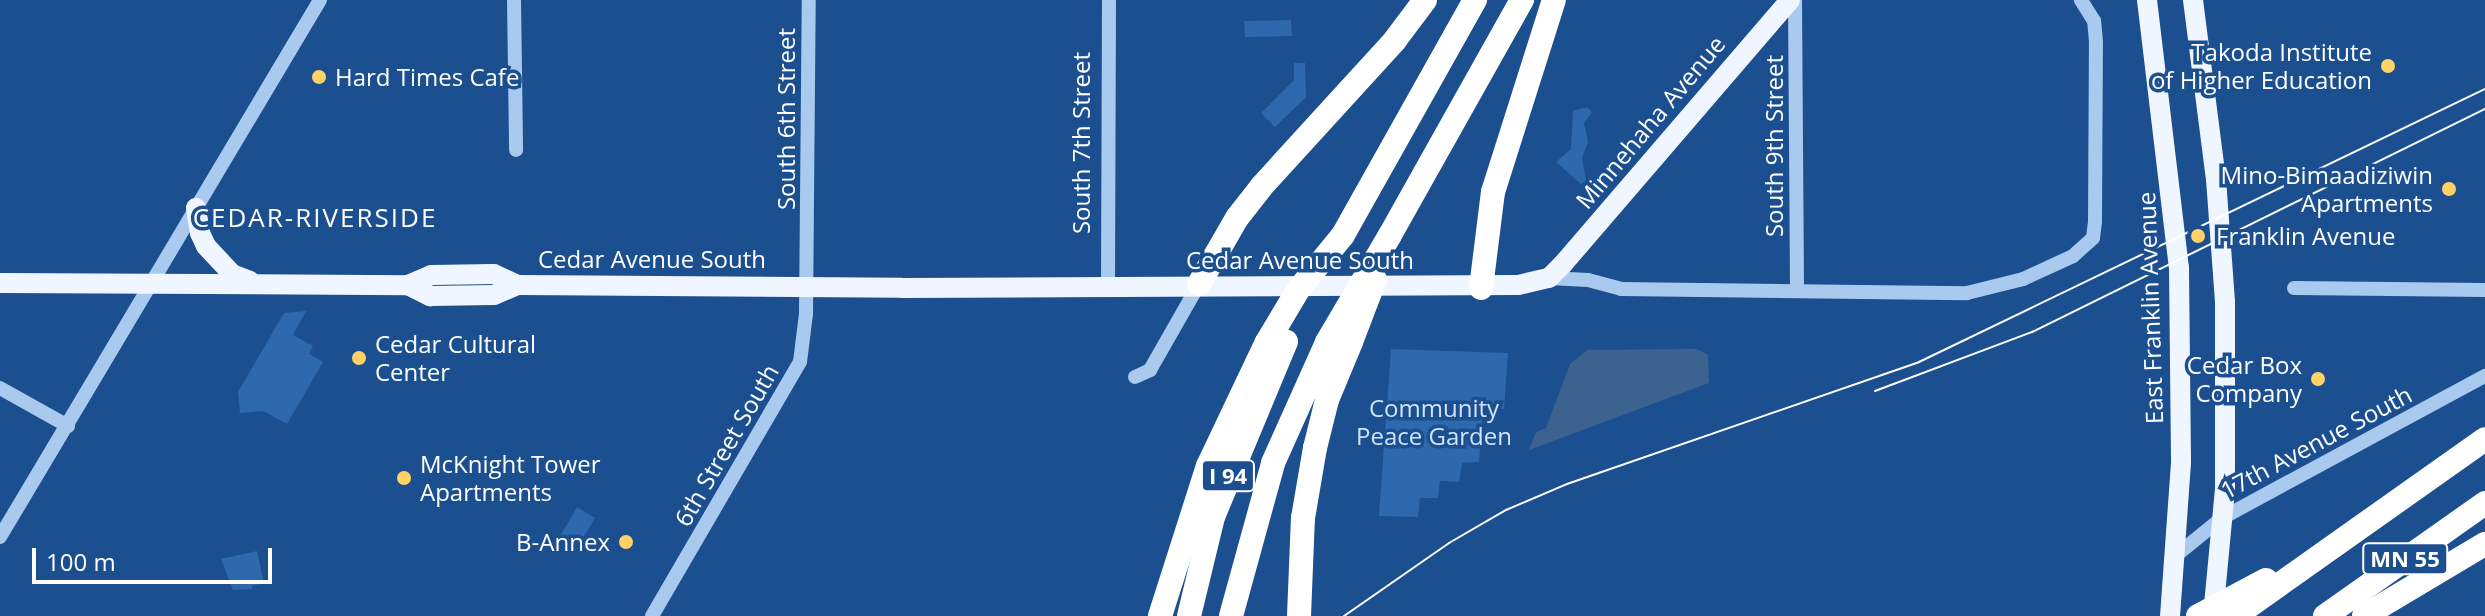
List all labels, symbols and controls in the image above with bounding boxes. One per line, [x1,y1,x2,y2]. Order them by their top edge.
street label: South 6th Street [772,28,800,210]
street label: Minnehaha Avenue [1569,30,1731,214]
place label: Takoda Institute of Higher Education [2151,38,2372,94]
street label: South 7th Street [1067,52,1095,234]
street label: South 9th Street [1760,55,1788,237]
marker: Takoda Institute of Higher Education [2379,57,2397,75]
place label: Hard Times Cafe [335,63,519,91]
marker: Hard Times Cafe [310,68,328,86]
place label: Mino-Bimaadiziwin Apartments [2221,161,2433,217]
marker: Mino-Bimaadiziwin Apartments [2440,180,2458,198]
street label: East Franklin Avenue [2132,191,2168,425]
district label: CEDAR-RIVERSIDE [193,202,437,234]
place label: Franklin Avenue [2216,222,2395,250]
marker: Franklin Avenue [2187,225,2209,247]
street label: Cedar Avenue South [538,245,766,273]
street label: Cedar Avenue South [1186,246,1414,274]
place label: Cedar Cultural Center [375,330,536,386]
marker: Cedar Cultural Center [350,349,368,367]
place label: Cedar Box Company [2187,351,2302,407]
street label: 6th Street South [668,359,784,531]
marker: Cedar Box Company [2309,370,2327,388]
street label: 17th Avenue South [2216,379,2416,505]
park label: Community Peace Garden [1356,394,1512,450]
place label: McKnight Tower Apartments [420,450,601,506]
road number: I 94 [1200,458,1256,494]
marker: McKnight Tower Apartments [395,469,413,487]
place label: B-Annex [516,528,610,556]
scale bar [36,532,276,582]
marker: B-Annex [617,533,635,551]
road number: MN 55 [2361,541,2449,577]
text: 100 m [46,545,116,578]

